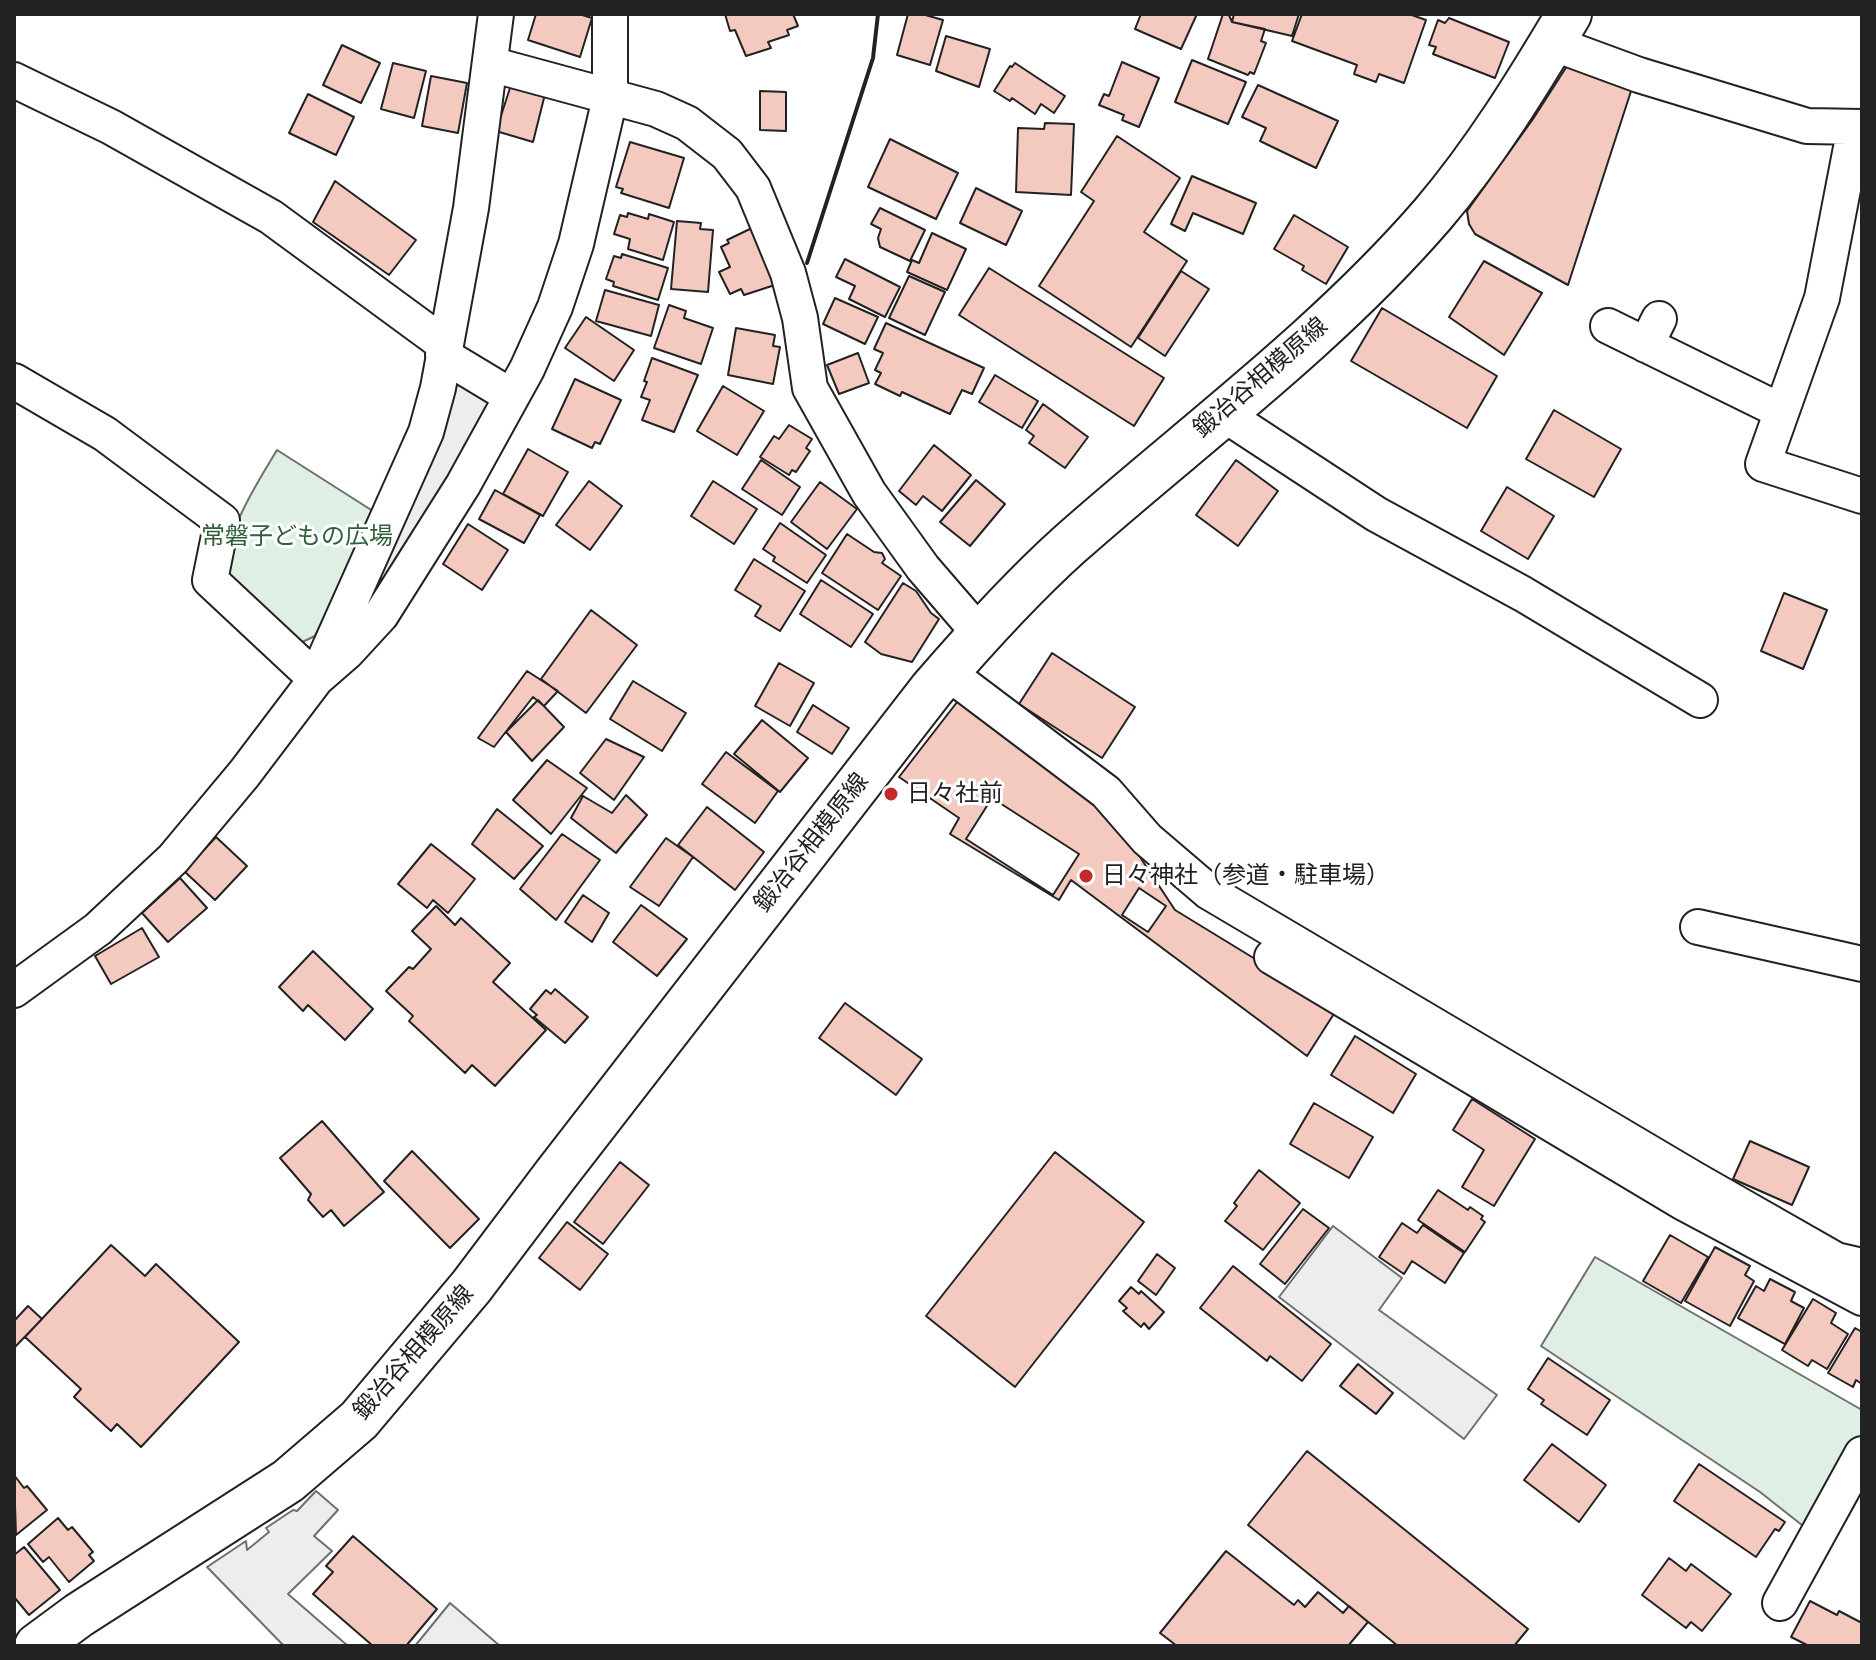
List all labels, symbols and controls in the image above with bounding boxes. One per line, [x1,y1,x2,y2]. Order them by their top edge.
street label: 鍛冶谷相模原線 [1188,312,1334,444]
park label: 常磐子どもの広場 [201,523,393,551]
street label: 鍛冶谷相模原線 [749,768,875,918]
place label: 日々社前 [907,780,1003,808]
marker: 日々社前 [882,785,900,803]
place label: 日々神社（参道・駐車場） [1102,862,1390,890]
marker: 日々神社（参道・駐車場） [1077,867,1095,885]
street label: 鍛冶谷相模原線 [348,1280,480,1426]

